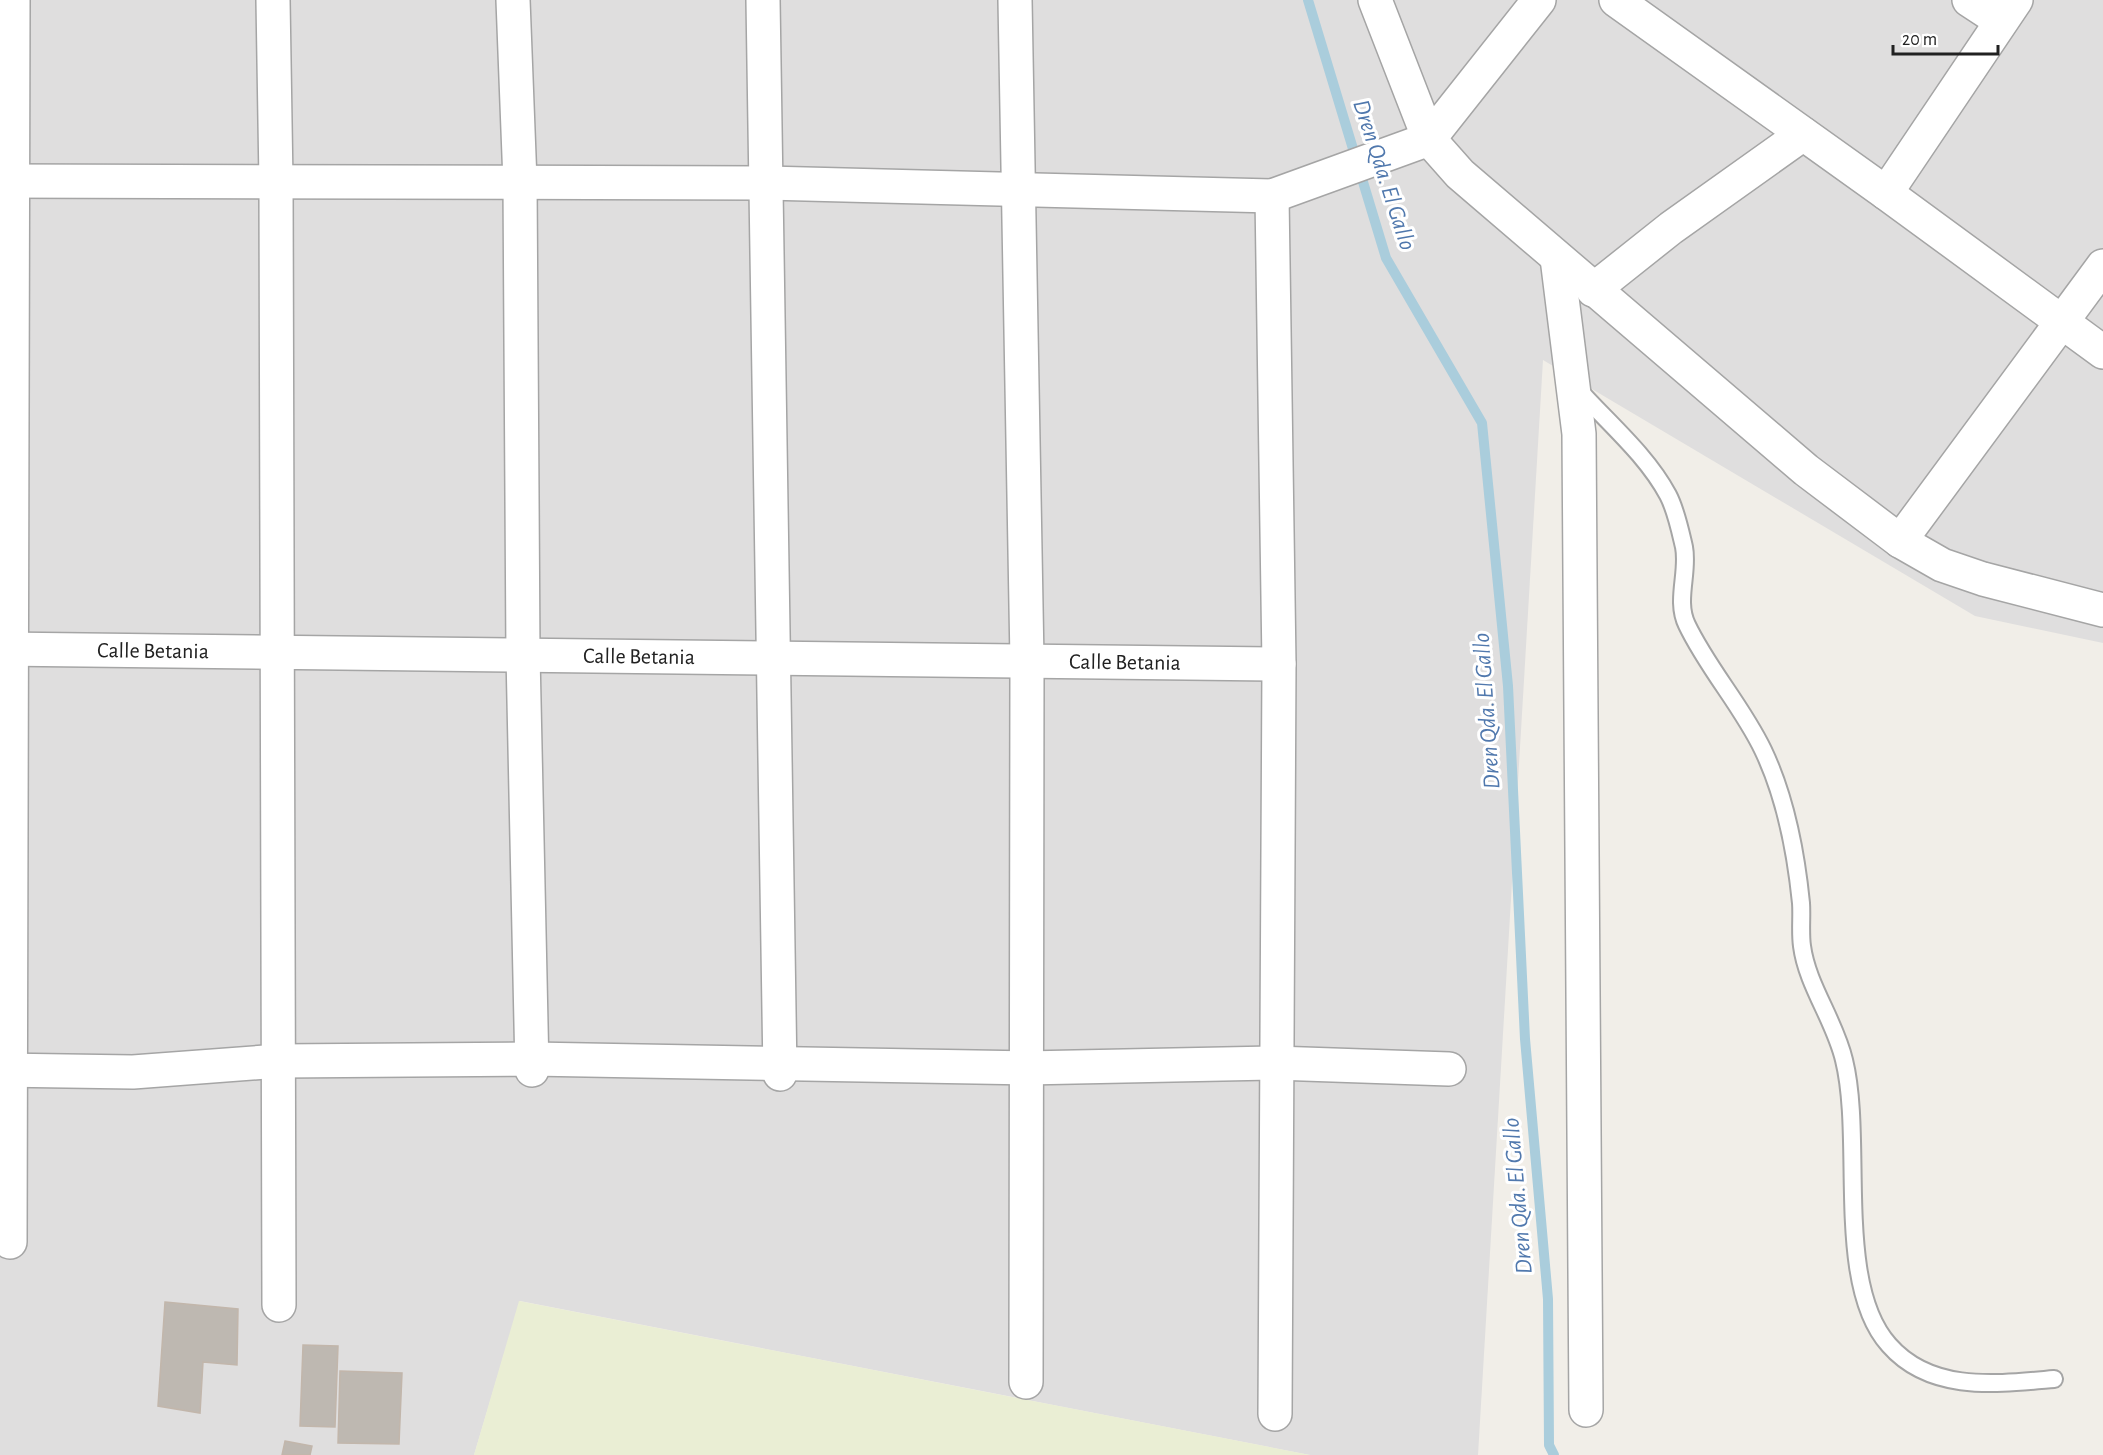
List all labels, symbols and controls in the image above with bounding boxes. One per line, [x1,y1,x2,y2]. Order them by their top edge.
scale bar [1893,18,1998,56]
text: 20 m [1902,31,1937,49]
water label: Dren Qda. El Gallo [1348,97,1420,253]
water label: Dren Qda. El Gallo [1470,632,1504,790]
street label: Calle Betania [97,639,209,662]
street label: Calle Betania [583,645,695,668]
street label: Calle Betania [1069,651,1181,674]
water label: Dren Qda. El Gallo [1499,1117,1537,1275]

